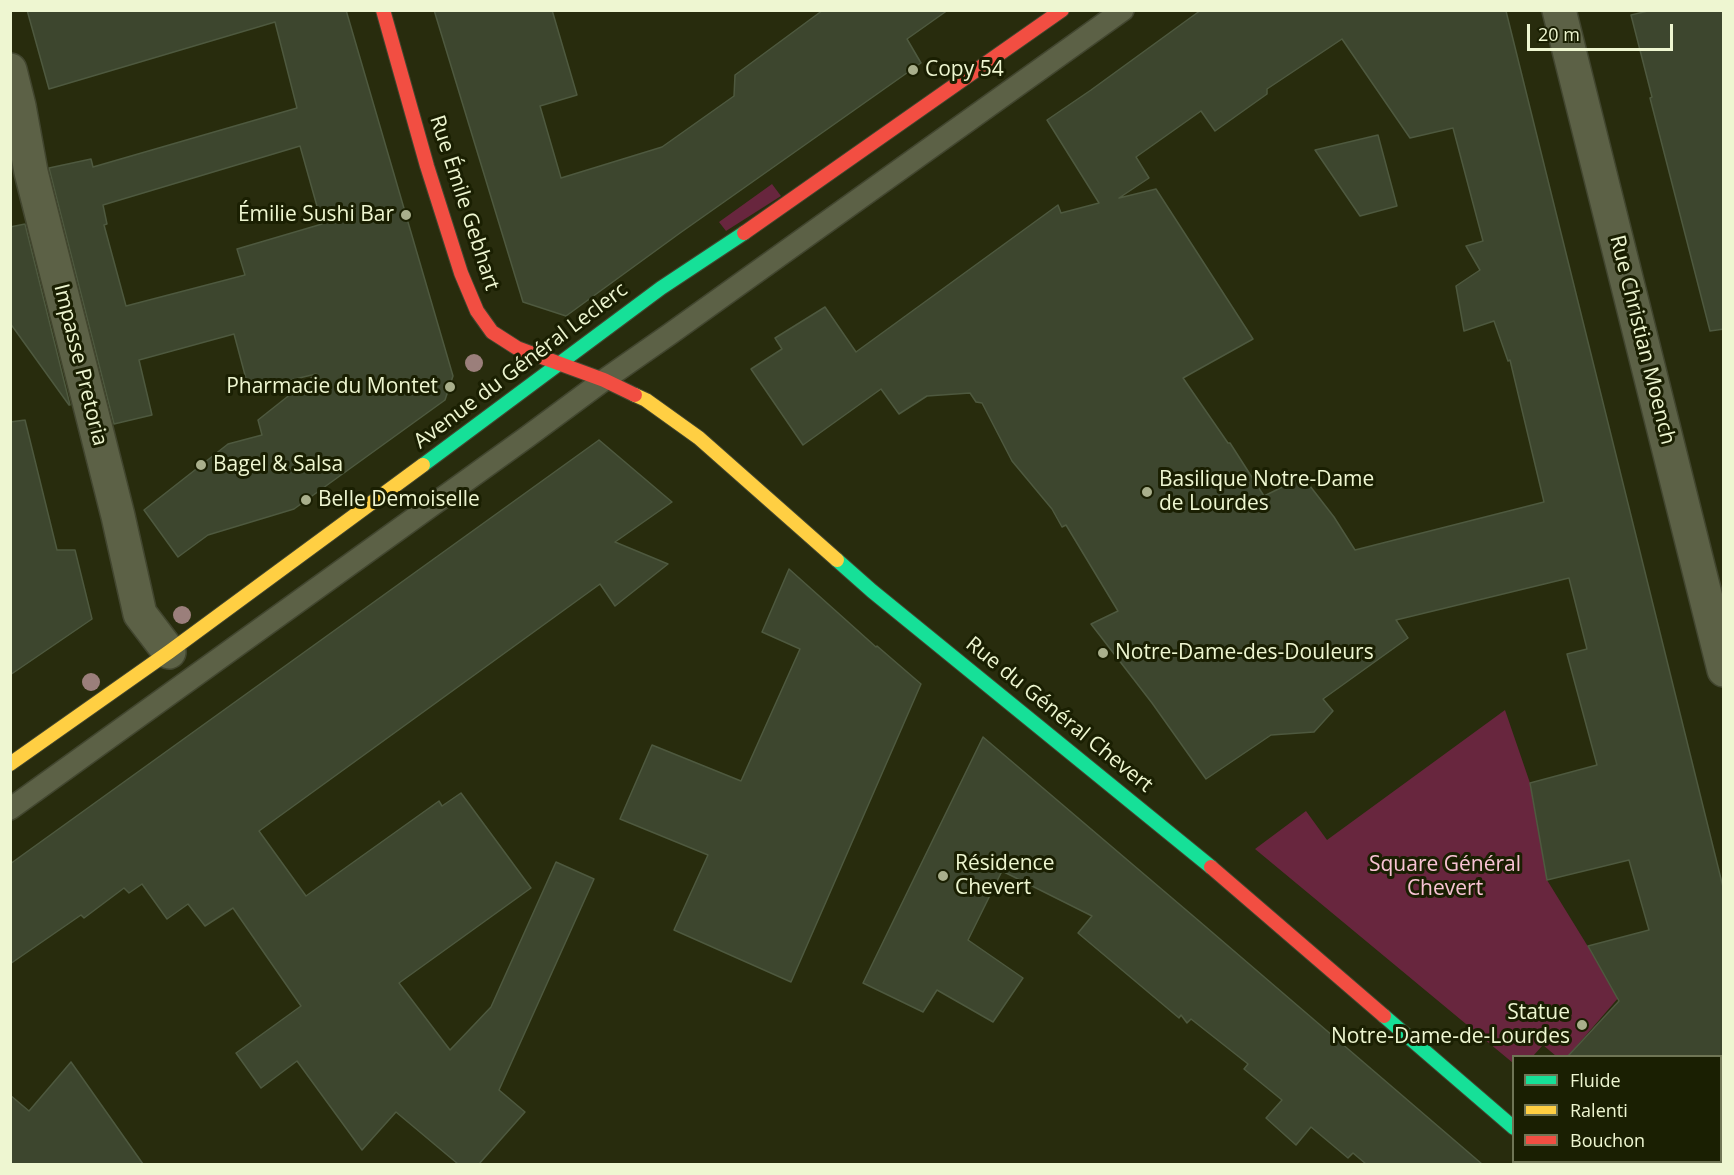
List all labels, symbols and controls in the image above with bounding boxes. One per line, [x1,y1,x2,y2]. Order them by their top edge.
scale bar [1530,12,1676,50]
text: 20 m [1538,22,1580,46]
place label: Copy 54 [925,57,1004,83]
marker: Copy 54 [906,63,920,77]
street label: Rue Émile Gebhart [424,112,504,294]
place label: Émilie Sushi Bar [238,202,394,228]
marker: Émilie Sushi Bar [399,208,413,222]
street label: Rue Christian Moench [1604,233,1680,447]
street label: Avenue du Général Leclerc [409,277,633,455]
street label: Impasse Pretoria [48,282,112,448]
place label: Pharmacie du Montet [226,374,438,400]
marker: Pharmacie du Montet [443,380,457,394]
place label: Bagel & Salsa [213,452,343,478]
marker: Bagel & Salsa [194,458,208,472]
place label: Basilique Notre-Dame de Lourdes [1159,467,1374,517]
marker: Basilique Notre-Dame de Lourdes [1140,485,1154,499]
place label: Belle Demoiselle [318,487,480,513]
marker: Belle Demoiselle [299,493,313,507]
street label: Rue du Général Chevert [960,632,1158,798]
place label: Notre-Dame-des-Douleurs [1115,640,1374,666]
marker: Notre-Dame-des-Douleurs [1096,646,1110,660]
place label: Résidence Chevert [955,851,1054,901]
park label: Square Général Chevert [1369,852,1521,902]
marker: Résidence Chevert [936,869,950,883]
place label: Statue Notre-Dame-de-Lourdes [1331,1000,1570,1050]
marker: Statue Notre-Dame-de-Lourdes [1575,1018,1589,1032]
legend [1512,1055,1722,1163]
text: Fluide [1570,1068,1621,1092]
text: Ralenti [1570,1098,1628,1122]
text: Bouchon [1570,1128,1645,1152]

